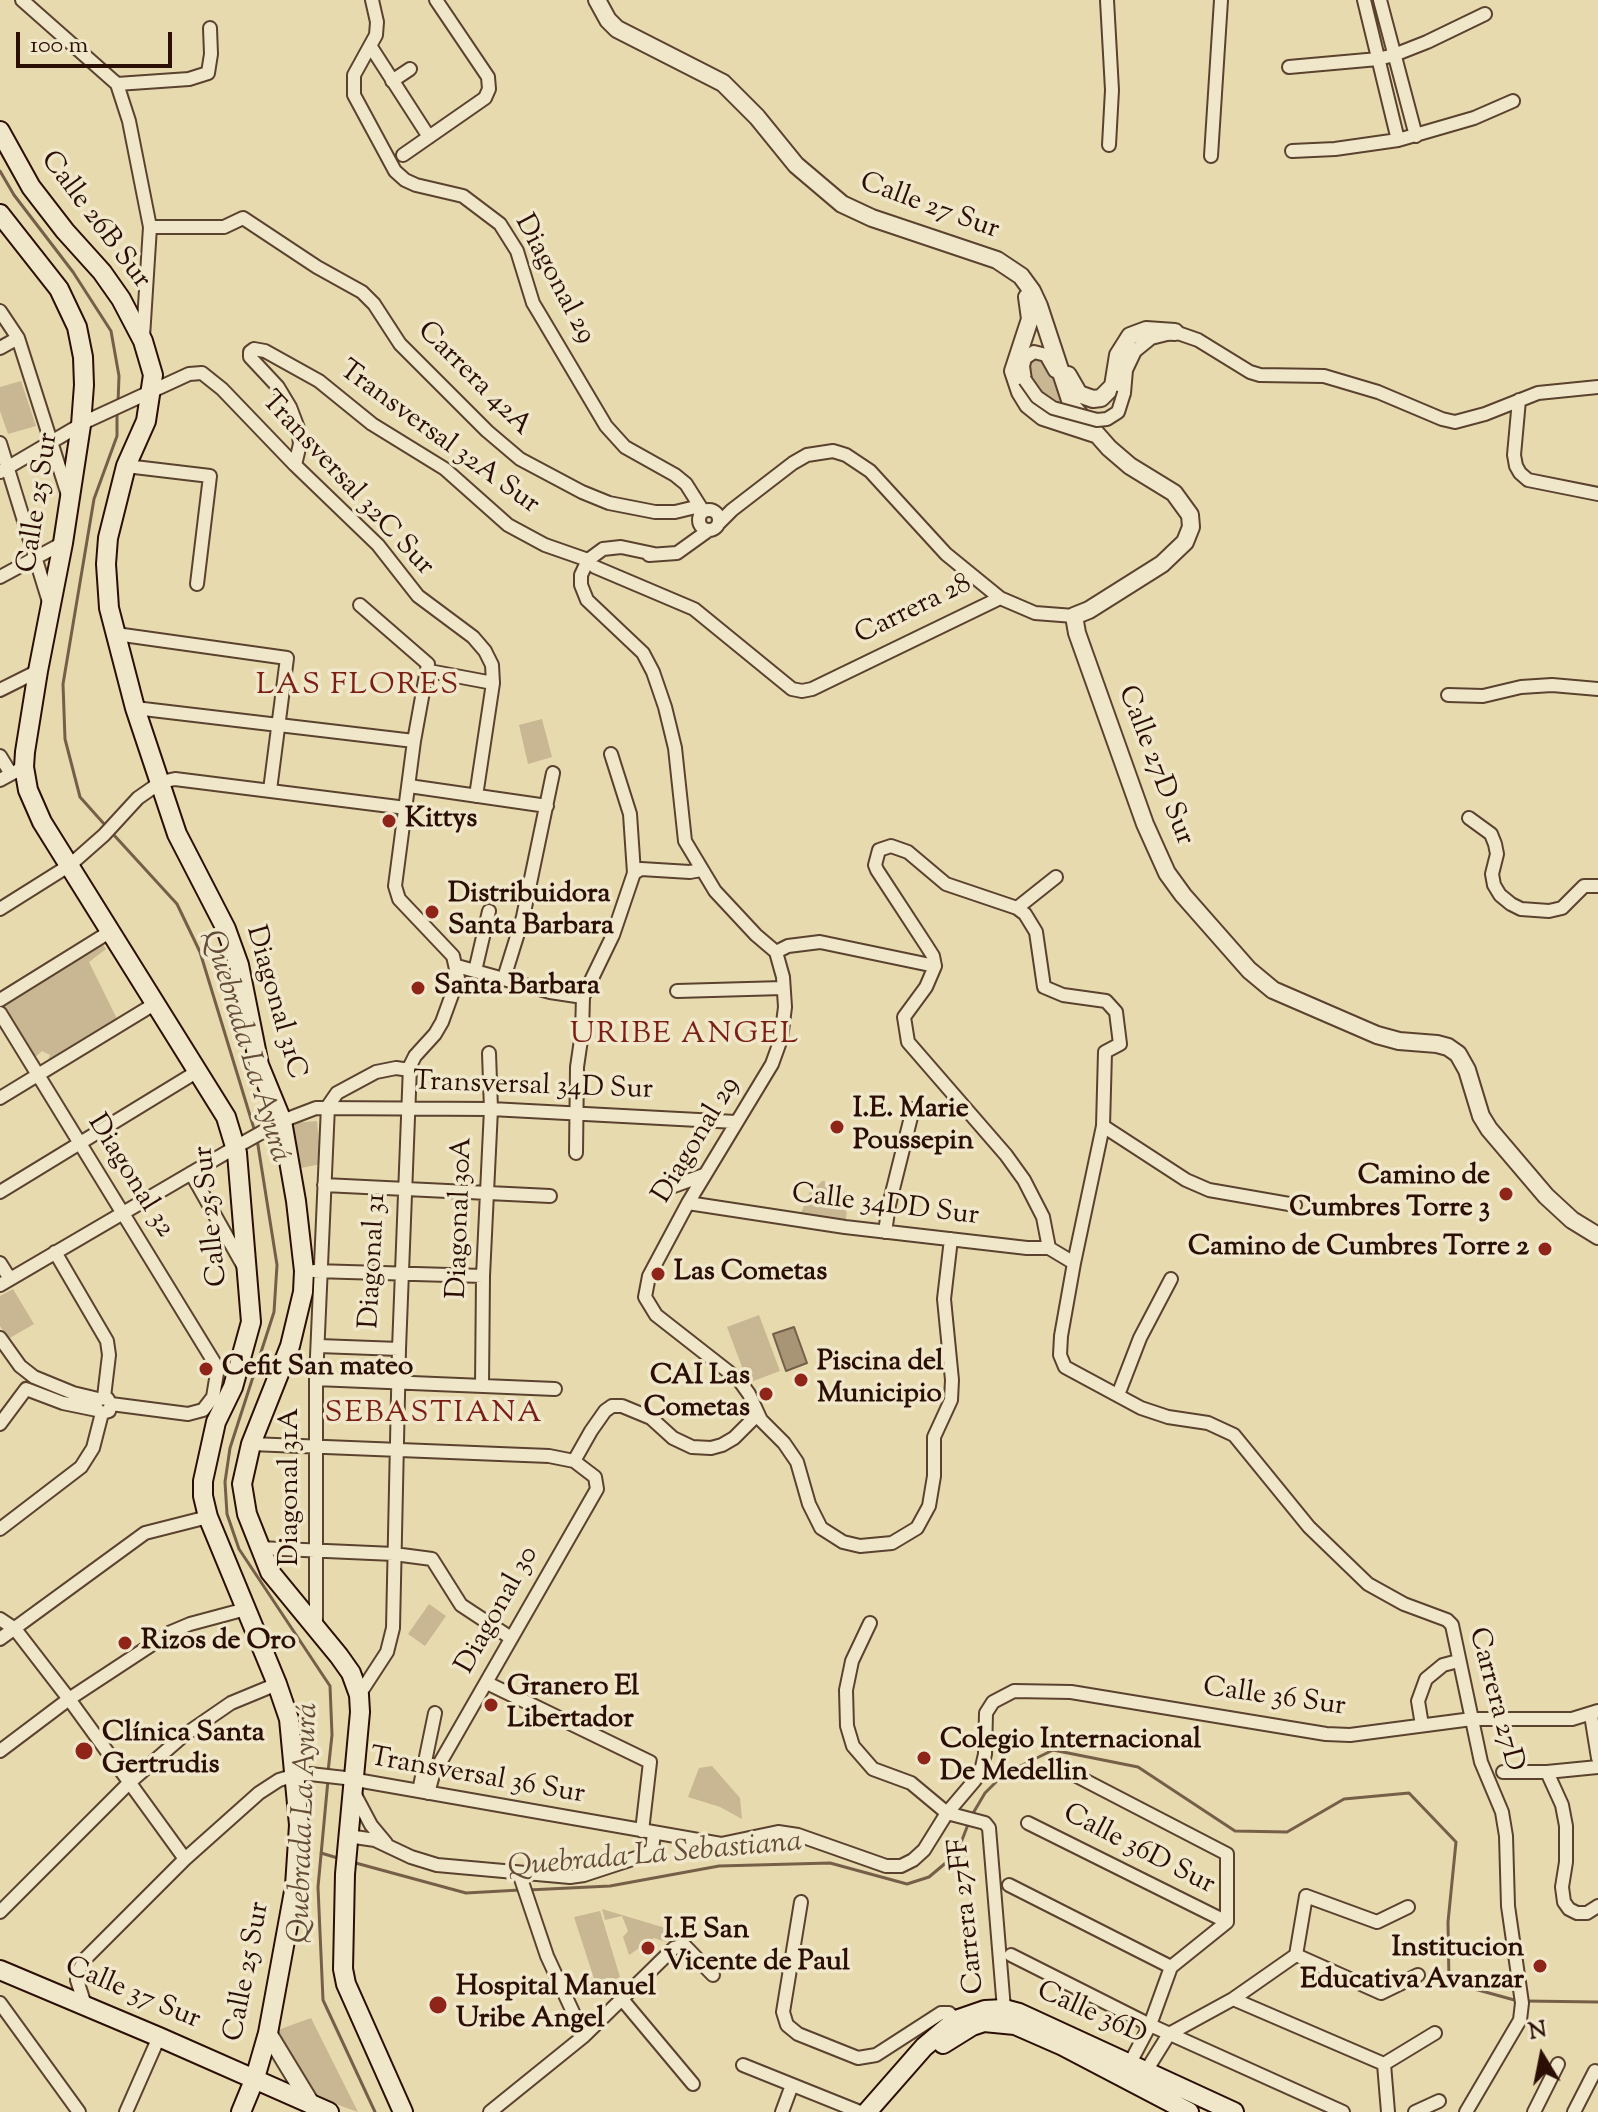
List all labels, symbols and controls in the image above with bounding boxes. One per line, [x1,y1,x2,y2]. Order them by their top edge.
scale bar [20,16,176,66]
text: 100 m [30,29,88,63]
street label: Calle 26B Sur [31,146,157,296]
street label: Calle 27 Sur [855,167,1003,249]
street label: Diagonal 29 [505,210,601,350]
street label: Carrera 42A [409,316,537,444]
street label: Transversal 32A Sur [331,355,545,523]
street label: Transversal 32C Sur [252,386,440,584]
street label: Calle 25 Sur [12,431,68,575]
street label: Carrera 28 [850,568,978,654]
district label: LAS FLORES [256,670,460,706]
street label: Calle 27D Sur [1108,682,1200,850]
place label: Kittys [405,804,477,838]
marker: Kittys [380,812,398,830]
place label: Distribuidora Santa Barbara [448,879,614,945]
marker: Distribuidora Santa Barbara [423,903,441,921]
street label: Diagonal 31C [236,922,312,1084]
water label: Quebrada La Ayurá [192,927,296,1167]
place label: Santa Barbara [434,971,600,1005]
marker: Santa Barbara [409,979,427,997]
district label: URIBE ANGEL [570,1019,800,1055]
street label: Transversal 34D Sur [412,1067,654,1109]
street label: Diagonal 29 [647,1072,749,1210]
place label: I.E. Marie Poussepin [853,1094,974,1160]
street label: Diagonal 32 [78,1109,180,1245]
marker: I.E. Marie Poussepin [828,1118,846,1136]
street label: Diagonal 30A [442,1136,482,1300]
street label: Calle 25 Sur [189,1144,237,1288]
place label: Camino de Cumbres Torre 3 [1289,1161,1490,1227]
street label: Calle 34DD Sur [789,1179,981,1235]
marker: Camino de Cumbres Torre 3 [1497,1185,1515,1203]
street label: Diagonal 31 [355,1192,395,1330]
place label: Camino de Cumbres Torre 2 [1188,1232,1529,1266]
marker: Camino de Cumbres Torre 2 [1536,1240,1554,1258]
place label: Las Cometas [674,1257,827,1291]
marker: Las Cometas [649,1265,667,1283]
place label: Piscina del Municipio [817,1347,944,1413]
place label: Cefit San mateo [222,1352,413,1386]
marker: Cefit San mateo [197,1360,215,1378]
place label: CAI Las Cometas [644,1361,750,1427]
marker: Piscina del Municipio [792,1371,810,1389]
marker: CAI Las Cometas [757,1385,775,1403]
district label: SEBASTIANA [325,1398,543,1434]
street label: Diagonal 31A [275,1408,309,1566]
street label: Diagonal 30 [450,1541,548,1681]
street label: Carrera 27D [1459,1624,1529,1776]
place label: Rizos de Oro [141,1626,296,1660]
marker: Rizos de Oro [116,1634,134,1652]
place label: Granero El Libertador [507,1672,639,1738]
street label: Calle 36 Sur [1201,1672,1347,1726]
marker: Granero El Libertador [482,1696,500,1714]
water label: Quebrada La Ayurá [284,1702,328,1944]
place label: Clínica Santa Gertrudis [102,1718,265,1784]
place label: Colegio Internacional De Medellin [940,1725,1201,1791]
marker: Clínica Santa Gertrudis [73,1740,95,1762]
street label: Transversal 36 Sur [367,1743,587,1813]
marker: Colegio Internacional De Medellin [915,1749,933,1767]
street label: Calle 36D Sur [1056,1798,1220,1904]
water label: Quebrada La Sebastiana [506,1826,804,1888]
street label: Carrera 27FF [944,1837,994,1995]
street label: Calle 25 Sur [219,1899,279,2045]
place label: I.E San Vicente de Paul [664,1915,850,1981]
place label: Institucion Educativa Avanzar [1300,1933,1524,1999]
marker: I.E San Vicente de Paul [639,1939,657,1957]
street label: Calle 37 Sur [59,1951,205,2039]
marker: Institucion Educativa Avanzar [1531,1957,1549,1975]
place label: Hospital Manuel Uribe Angel [456,1972,656,2038]
street label: Calle 36D [1031,1976,1151,2054]
marker: Hospital Manuel Uribe Angel [427,1994,449,2016]
text: N [1526,2015,1549,2050]
north arrow [1502,2016,1582,2096]

